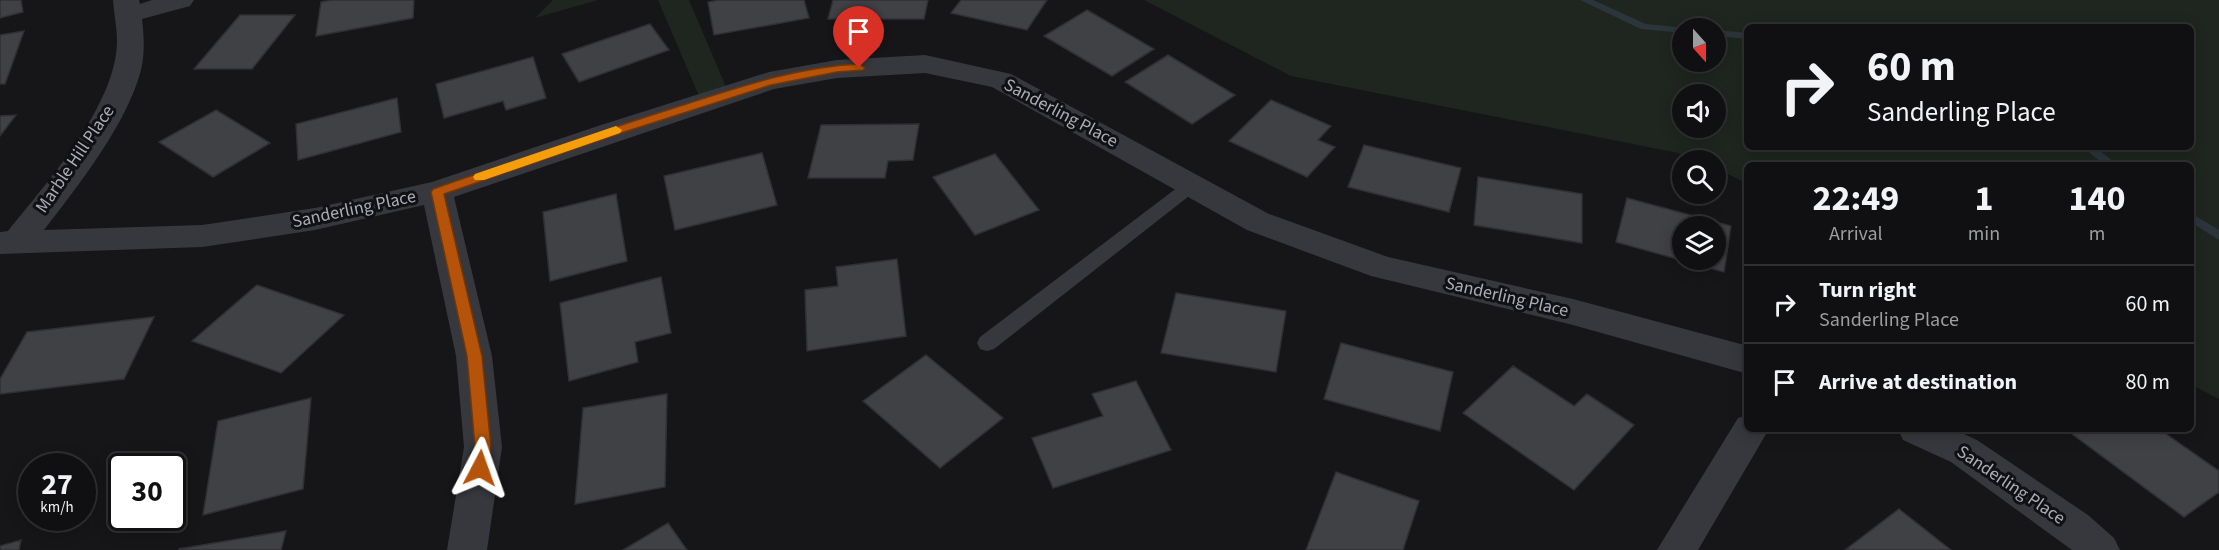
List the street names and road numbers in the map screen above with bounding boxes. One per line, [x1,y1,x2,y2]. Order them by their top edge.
street label: Sanderling Place [1000,72,1122,154]
street label: Marble Hill Place [30,100,120,218]
street label: Sanderling Place [290,184,418,234]
street label: Sanderling Place [1443,271,1571,323]
street label: Sanderling Place [1952,439,2070,531]

